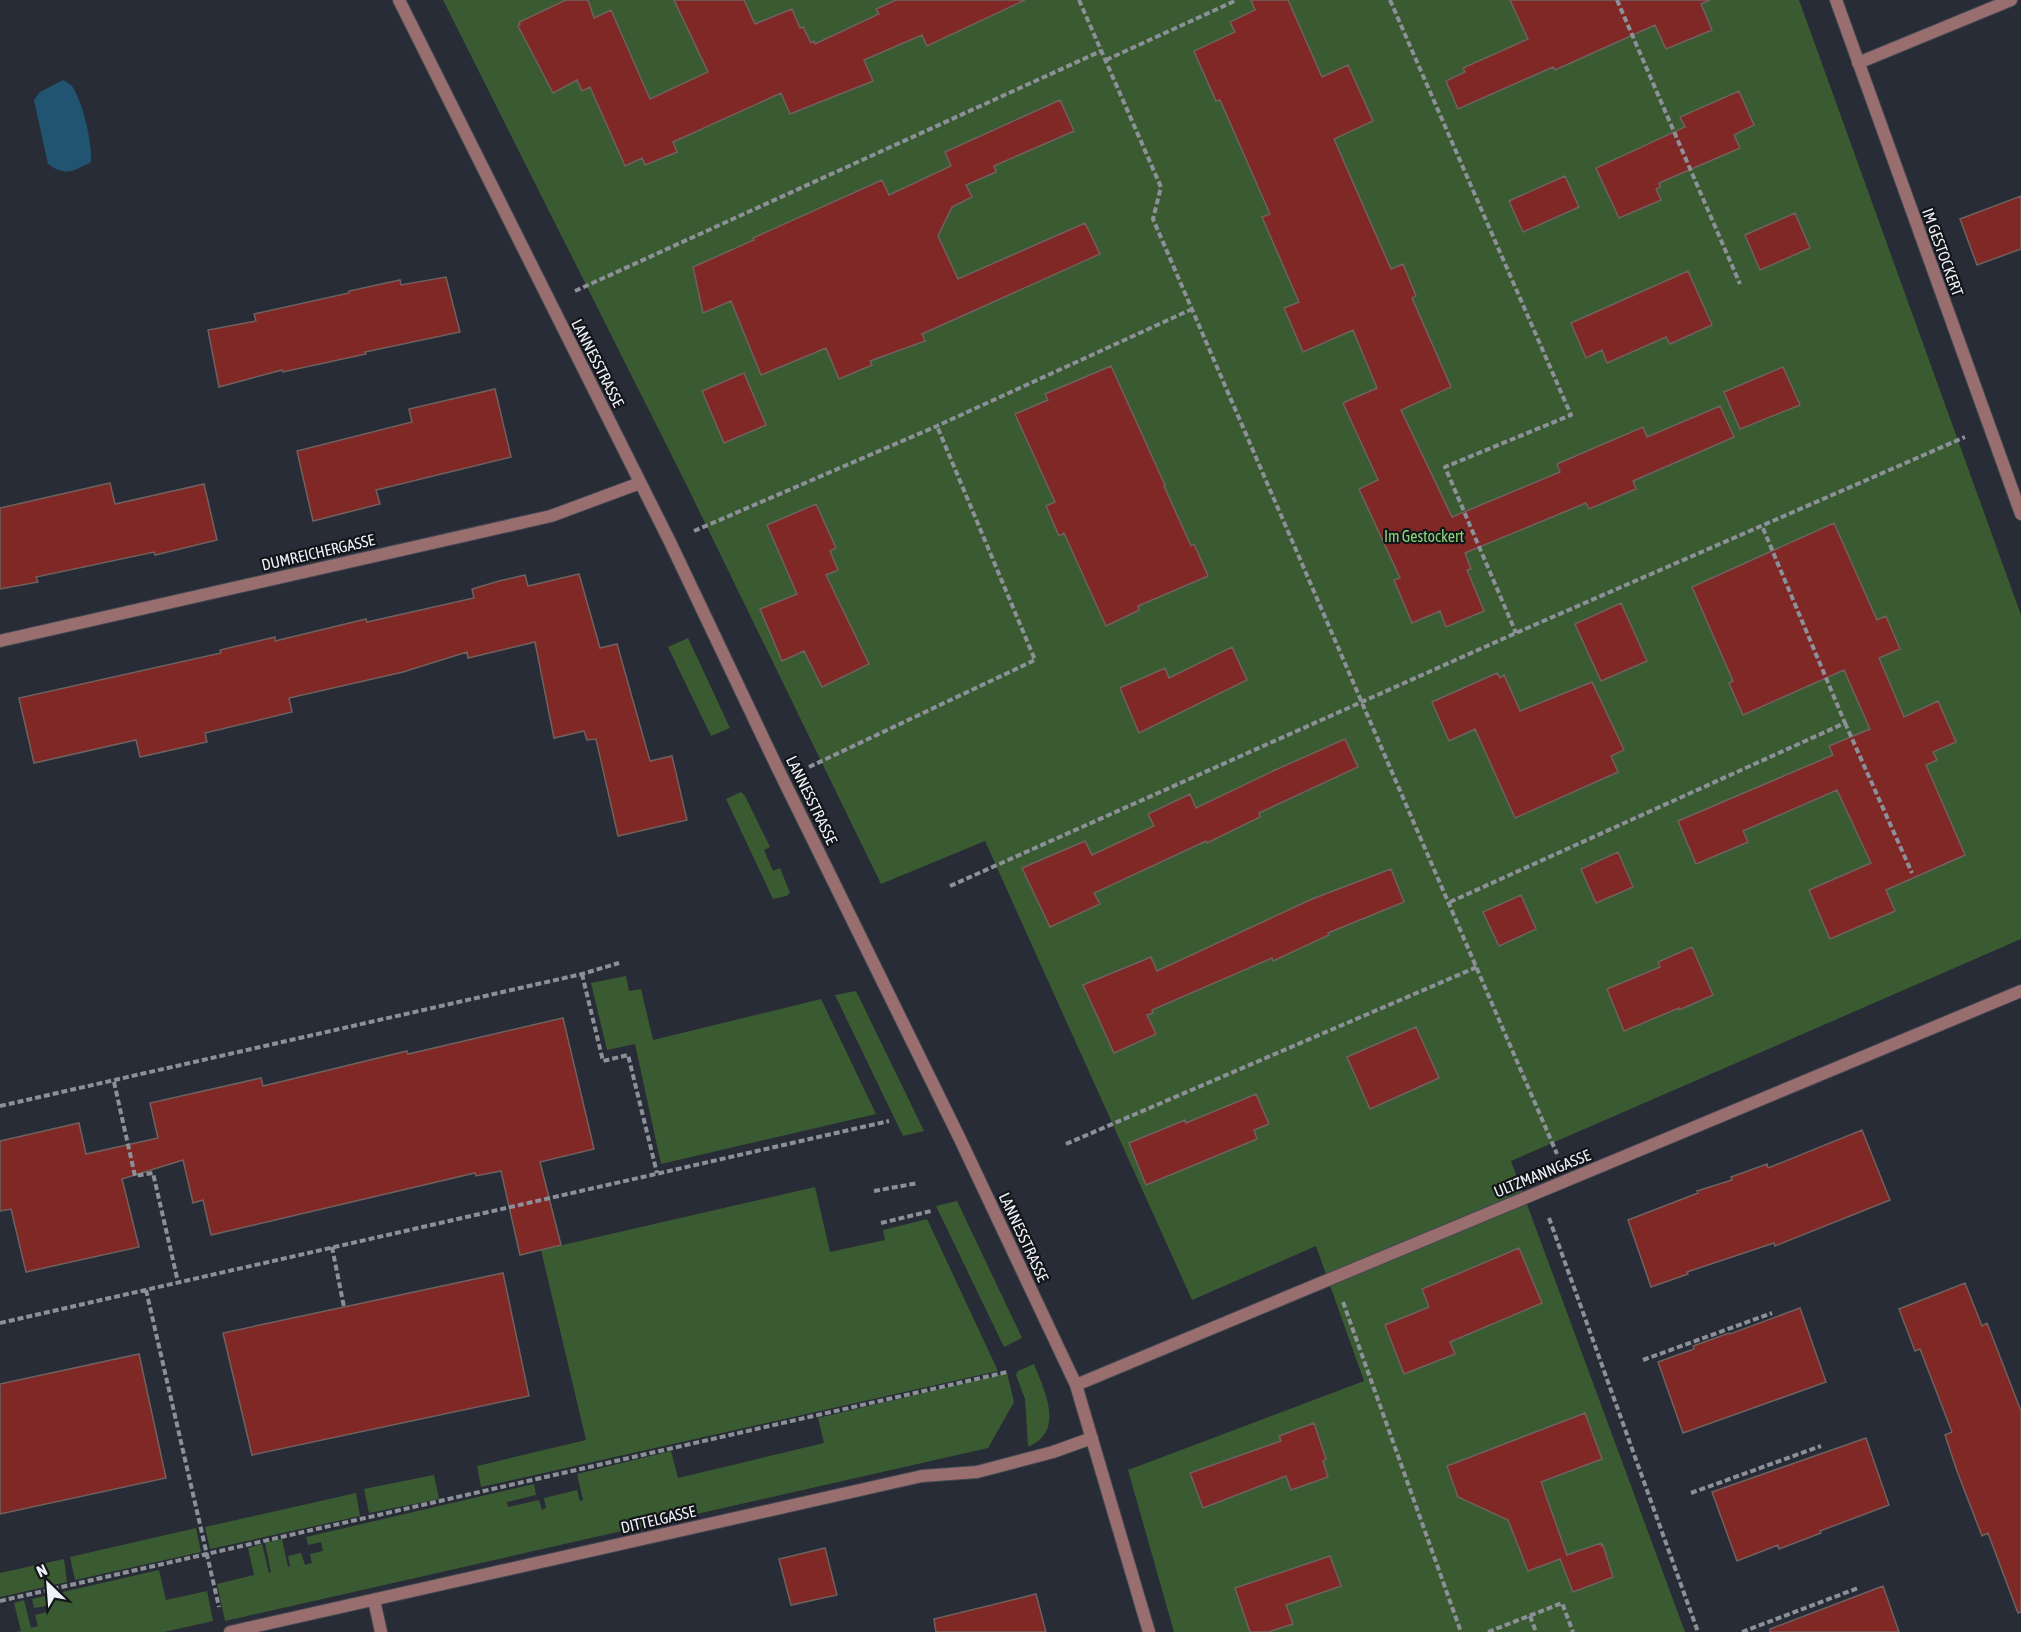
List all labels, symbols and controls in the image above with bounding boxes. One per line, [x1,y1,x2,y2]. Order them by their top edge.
street label: IM GESTOCKERT [1919,206,1967,298]
street label: LANNESSTRASSE [568,316,628,410]
park label: Im Gestockert [1384,527,1464,545]
street label: DUMREICHERGASSE [260,530,377,574]
street label: LANNESSTRASSE [783,753,841,847]
street label: ULTZMANNGASSE [1491,1145,1593,1201]
street label: LANNESSTRASSE [995,1190,1053,1285]
street label: DITTELGASSE [619,1502,697,1536]
north arrow [18,1554,78,1614]
text: N [34,1560,50,1581]

